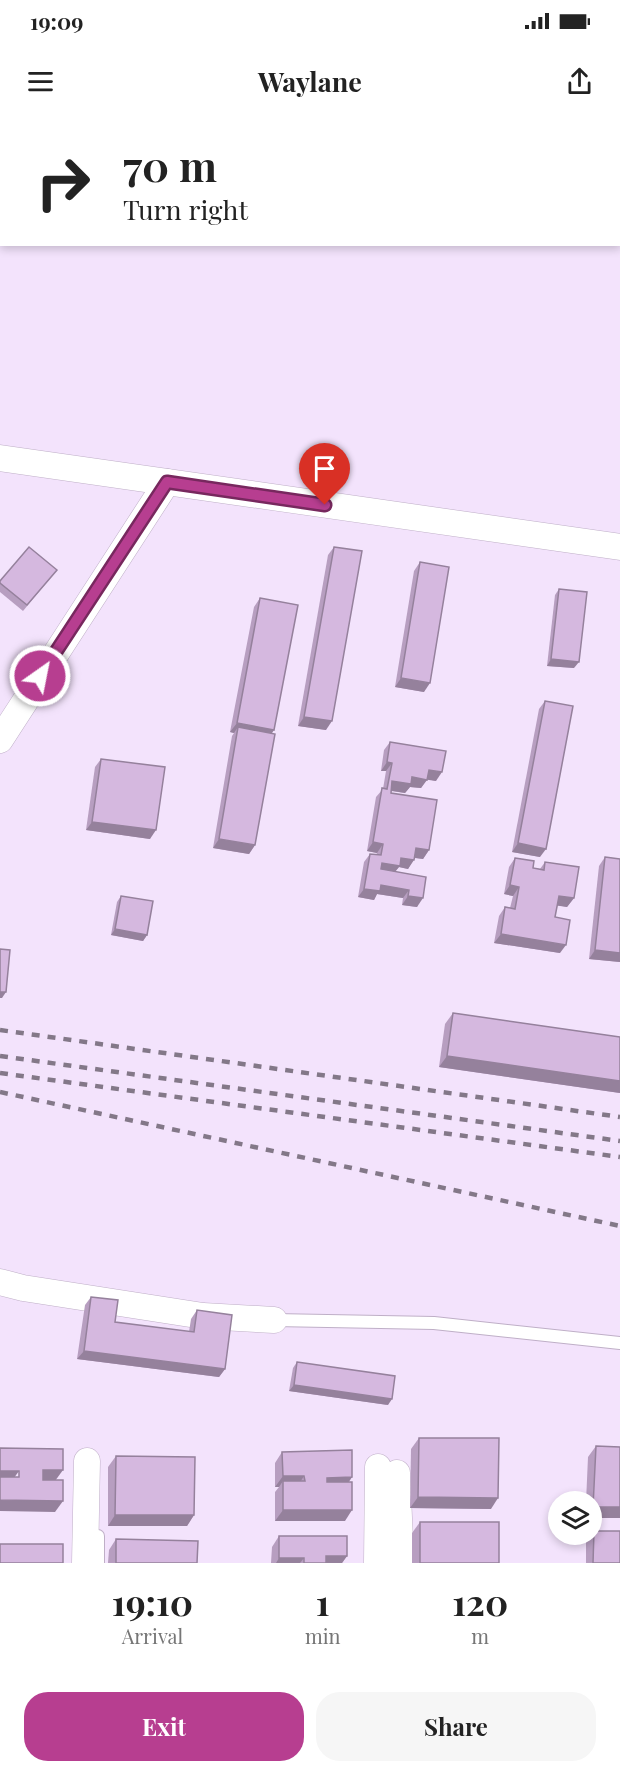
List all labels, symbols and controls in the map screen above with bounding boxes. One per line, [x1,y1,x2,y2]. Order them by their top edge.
text: 19:09 [30,6,83,36]
text: Waylane [258,63,362,99]
icon: menu [24,65,57,98]
icon: share [563,65,596,98]
text: 70 m [123,137,217,193]
icon: right [24,144,102,222]
text: Turn right [123,191,248,227]
pin [299,443,350,505]
icon: arrive [308,452,341,485]
position arrow [8,644,72,708]
map controls [548,1491,602,1545]
button: layers [548,1491,602,1545]
text: 19:10 [112,1577,193,1625]
text: 1 [316,1577,330,1625]
text: 120 [452,1577,508,1625]
text: Arrival [122,1622,183,1649]
text: min [305,1622,340,1649]
text: m [471,1622,489,1649]
button: Exit [24,1692,304,1761]
button: Share [316,1692,596,1761]

